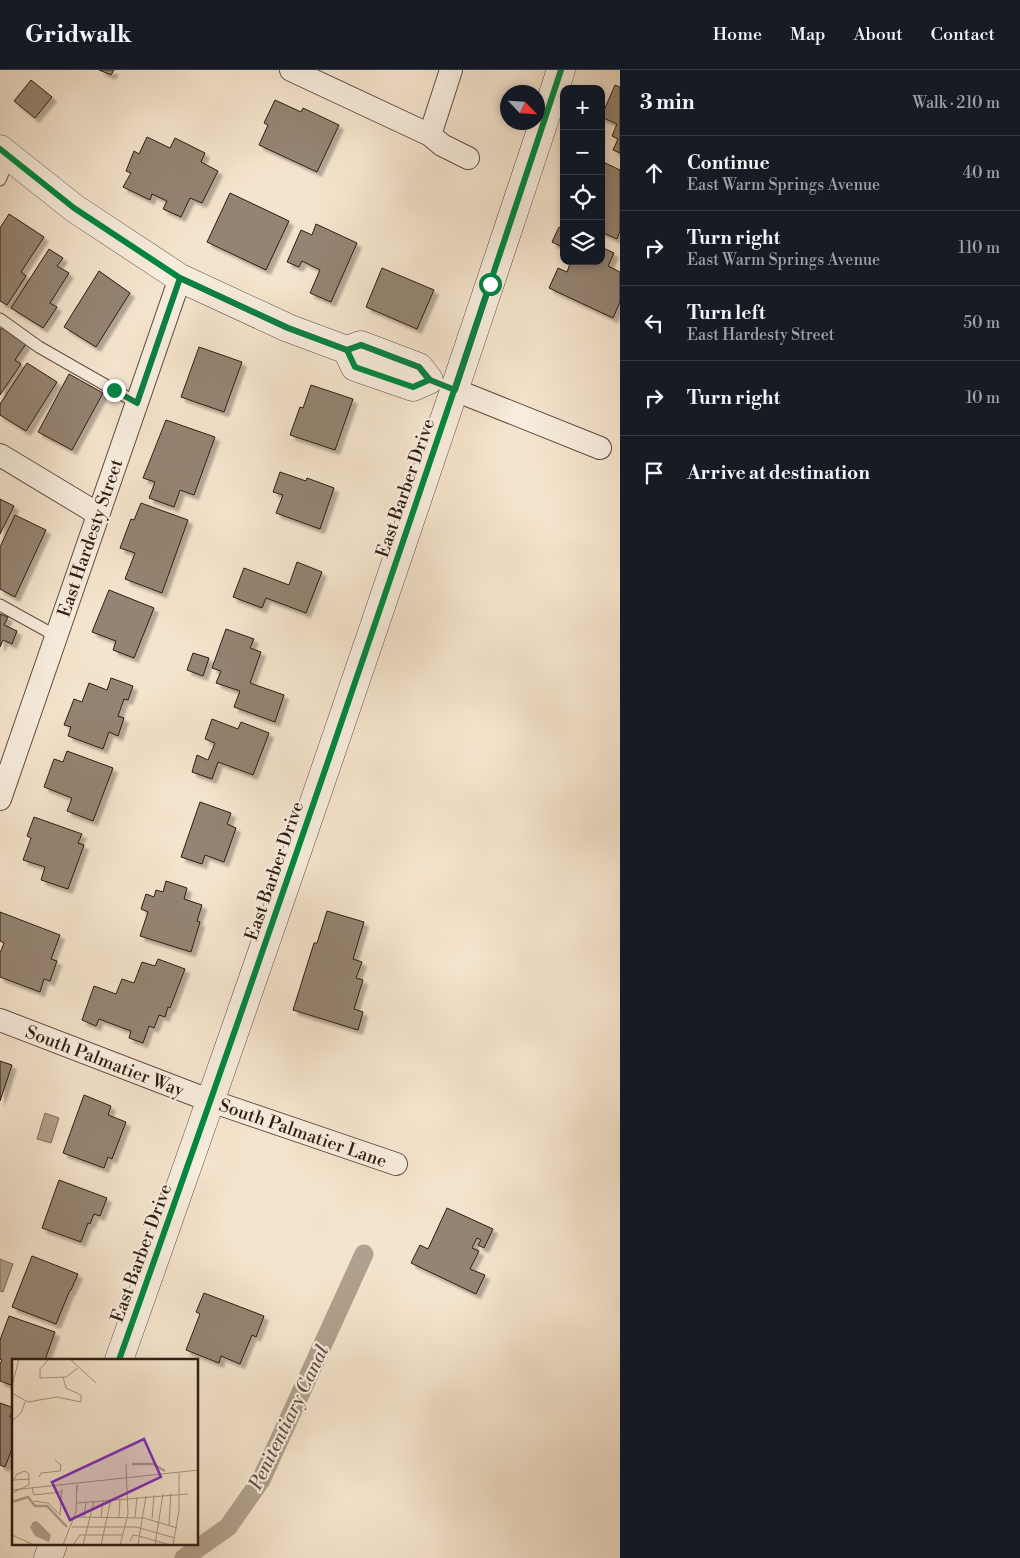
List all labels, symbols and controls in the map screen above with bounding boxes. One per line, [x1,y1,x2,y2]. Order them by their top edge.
text: Gridwalk [25,20,132,50]
text: Home [713,23,762,46]
text: Map [790,23,826,46]
text: About [854,23,903,46]
text: Contact [931,23,995,46]
north arrow [500,85,545,130]
map controls [560,85,605,265]
button: + [560,85,605,130]
text: 3 min [640,90,695,116]
text: Walk · 210 m [912,93,1000,113]
button: − [560,130,605,175]
text: Continue [687,151,770,175]
icon: ahead [640,159,668,187]
text: 40 m [963,163,1000,183]
button: locate [560,175,605,220]
text: East Warm Springs Avenue [687,175,880,195]
button: layers [560,220,605,265]
text: Turn right [687,226,780,250]
icon: right [640,234,668,262]
text: 110 m [958,238,1000,258]
text: East Warm Springs Avenue [687,250,880,270]
route start [479,273,502,296]
text: Turn left [687,301,766,325]
icon: left [640,309,668,337]
text: 50 m [963,313,1000,333]
text: East Hardesty Street [687,325,834,345]
route end [103,379,126,402]
icon: right [640,384,668,412]
text: Turn right [687,386,780,410]
text: 10 m [966,388,1000,408]
street label: East Barber Drive [371,416,440,561]
street label: East Hardesty Street [53,455,129,620]
icon: arrive [640,459,668,487]
text: Arrive at destination [687,461,870,485]
street label: East Barber Drive [240,799,309,944]
street label: South Palmatier Way [22,1021,188,1102]
street label: South Palmatier Lane [216,1094,390,1173]
street label: East Barber Drive [106,1181,177,1326]
water label: Penitentiary Canal [243,1341,334,1495]
inset map [12,1359,199,1546]

